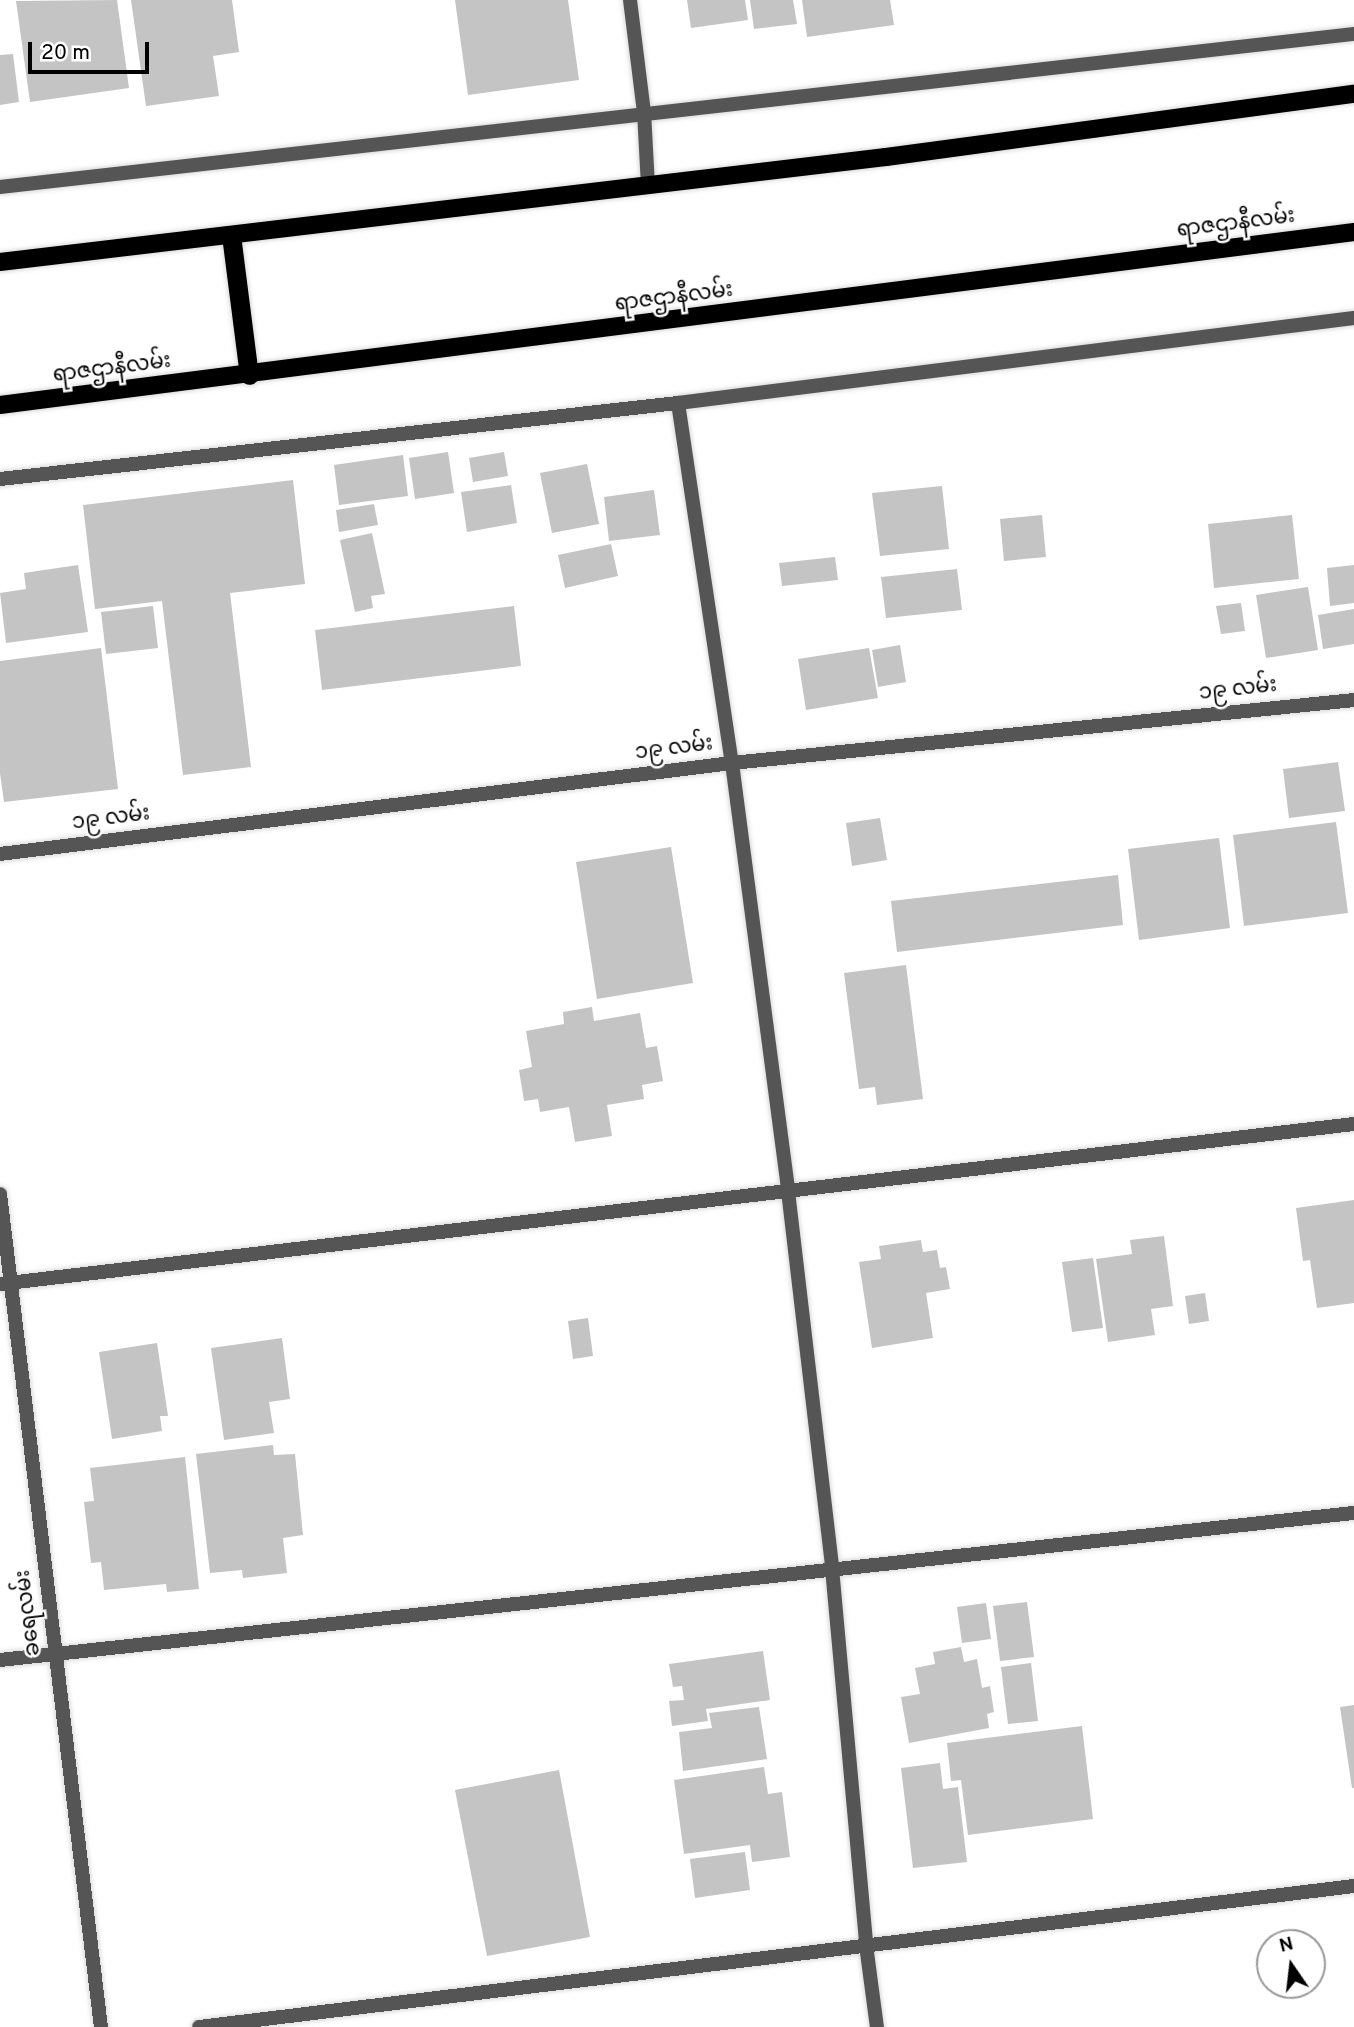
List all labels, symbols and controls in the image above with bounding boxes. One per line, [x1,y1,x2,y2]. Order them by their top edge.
scale bar [32,28,152,72]
text: 20 m [41,40,90,67]
street label: ရာဇဌာနီလမ်း [1175,204,1297,244]
street label: ရာဇဌာနီလမ်း [613,278,735,318]
street label: ရာဇဌာနီလမ်း [51,349,173,389]
street label: ၁၉ လမ်း [1198,673,1278,707]
street label: ၁၉ လမ်း [634,732,714,766]
street label: ၁၉ လမ်း [71,802,151,836]
street label: ခရေလမ်း [11,1568,47,1658]
north arrow [1256,1929,1326,1999]
text: N [1277,1932,1296,1959]

